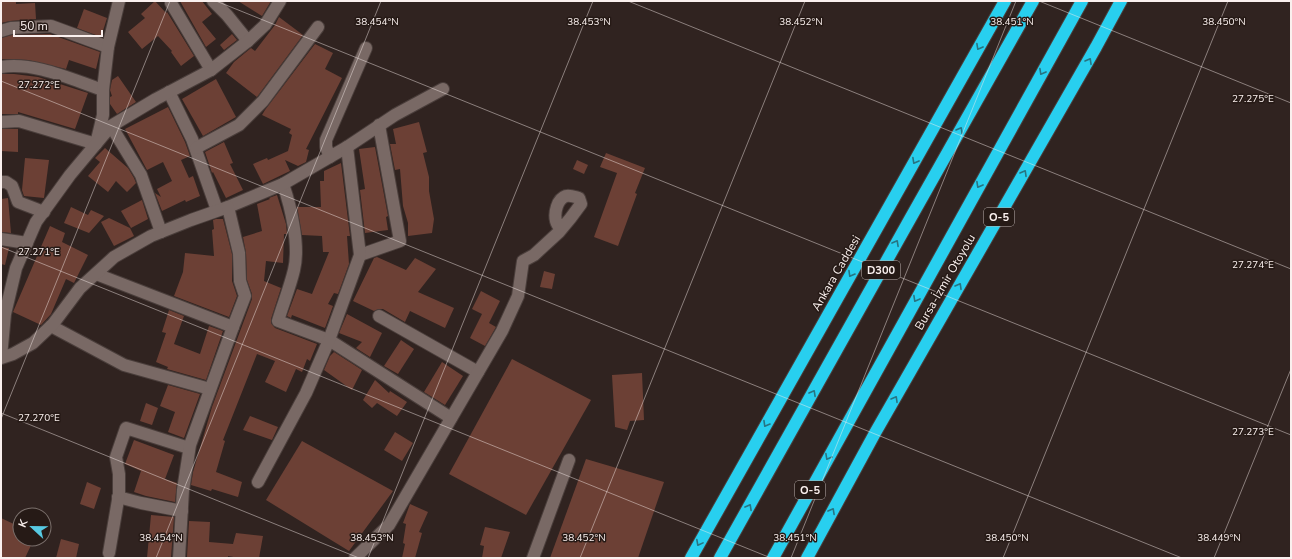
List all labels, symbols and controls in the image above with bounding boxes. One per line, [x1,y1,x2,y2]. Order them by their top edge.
scale bar [14,12,102,38]
text: 38.454°N [355,15,399,29]
text: 38.453°N [567,15,611,29]
text: 38.452°N [779,15,823,29]
text: 38.451°N [990,15,1034,29]
text: 38.450°N [1202,15,1246,29]
text: 50 m [20,18,48,34]
one-way arrow [976,43,983,50]
one-way arrow [1084,57,1091,65]
one-way arrow [1040,68,1047,75]
text: 27.272°E [18,78,60,92]
text: 27.275°E [1232,92,1274,106]
one-way arrow [955,127,962,134]
one-way arrow [913,157,920,164]
one-way arrow [1019,170,1026,177]
one-way arrow [977,181,984,188]
road number: O-5 [984,208,1014,226]
street label: Bursa-İzmir Otoyolu [911,231,979,333]
street label: Ankara Caddesi [808,232,864,314]
one-way arrow [891,240,899,247]
text: 27.271°E [18,245,60,259]
text: 27.274°E [1232,258,1274,272]
road number: D300 [862,261,900,279]
one-way arrow [849,270,856,277]
one-way arrow [955,283,962,290]
one-way arrow [913,295,920,302]
one-way arrow [808,390,815,397]
one-way arrow [890,396,897,403]
text: 27.270°E [18,411,60,425]
one-way arrow [764,419,771,427]
text: 27.273°E [1232,425,1274,439]
one-way arrow [825,452,833,460]
road number: O-5 [795,481,825,499]
one-way arrow [745,504,752,511]
north arrow [12,507,52,547]
one-way arrow [828,508,835,516]
text: K [15,517,32,530]
text: 38.454°N [139,531,183,545]
text: 38.453°N [350,531,394,545]
text: 38.452°N [562,531,606,545]
text: 38.451°N [773,531,817,545]
text: 38.450°N [985,531,1029,545]
text: 38.449°N [1197,531,1241,545]
one-way arrow [697,539,704,546]

